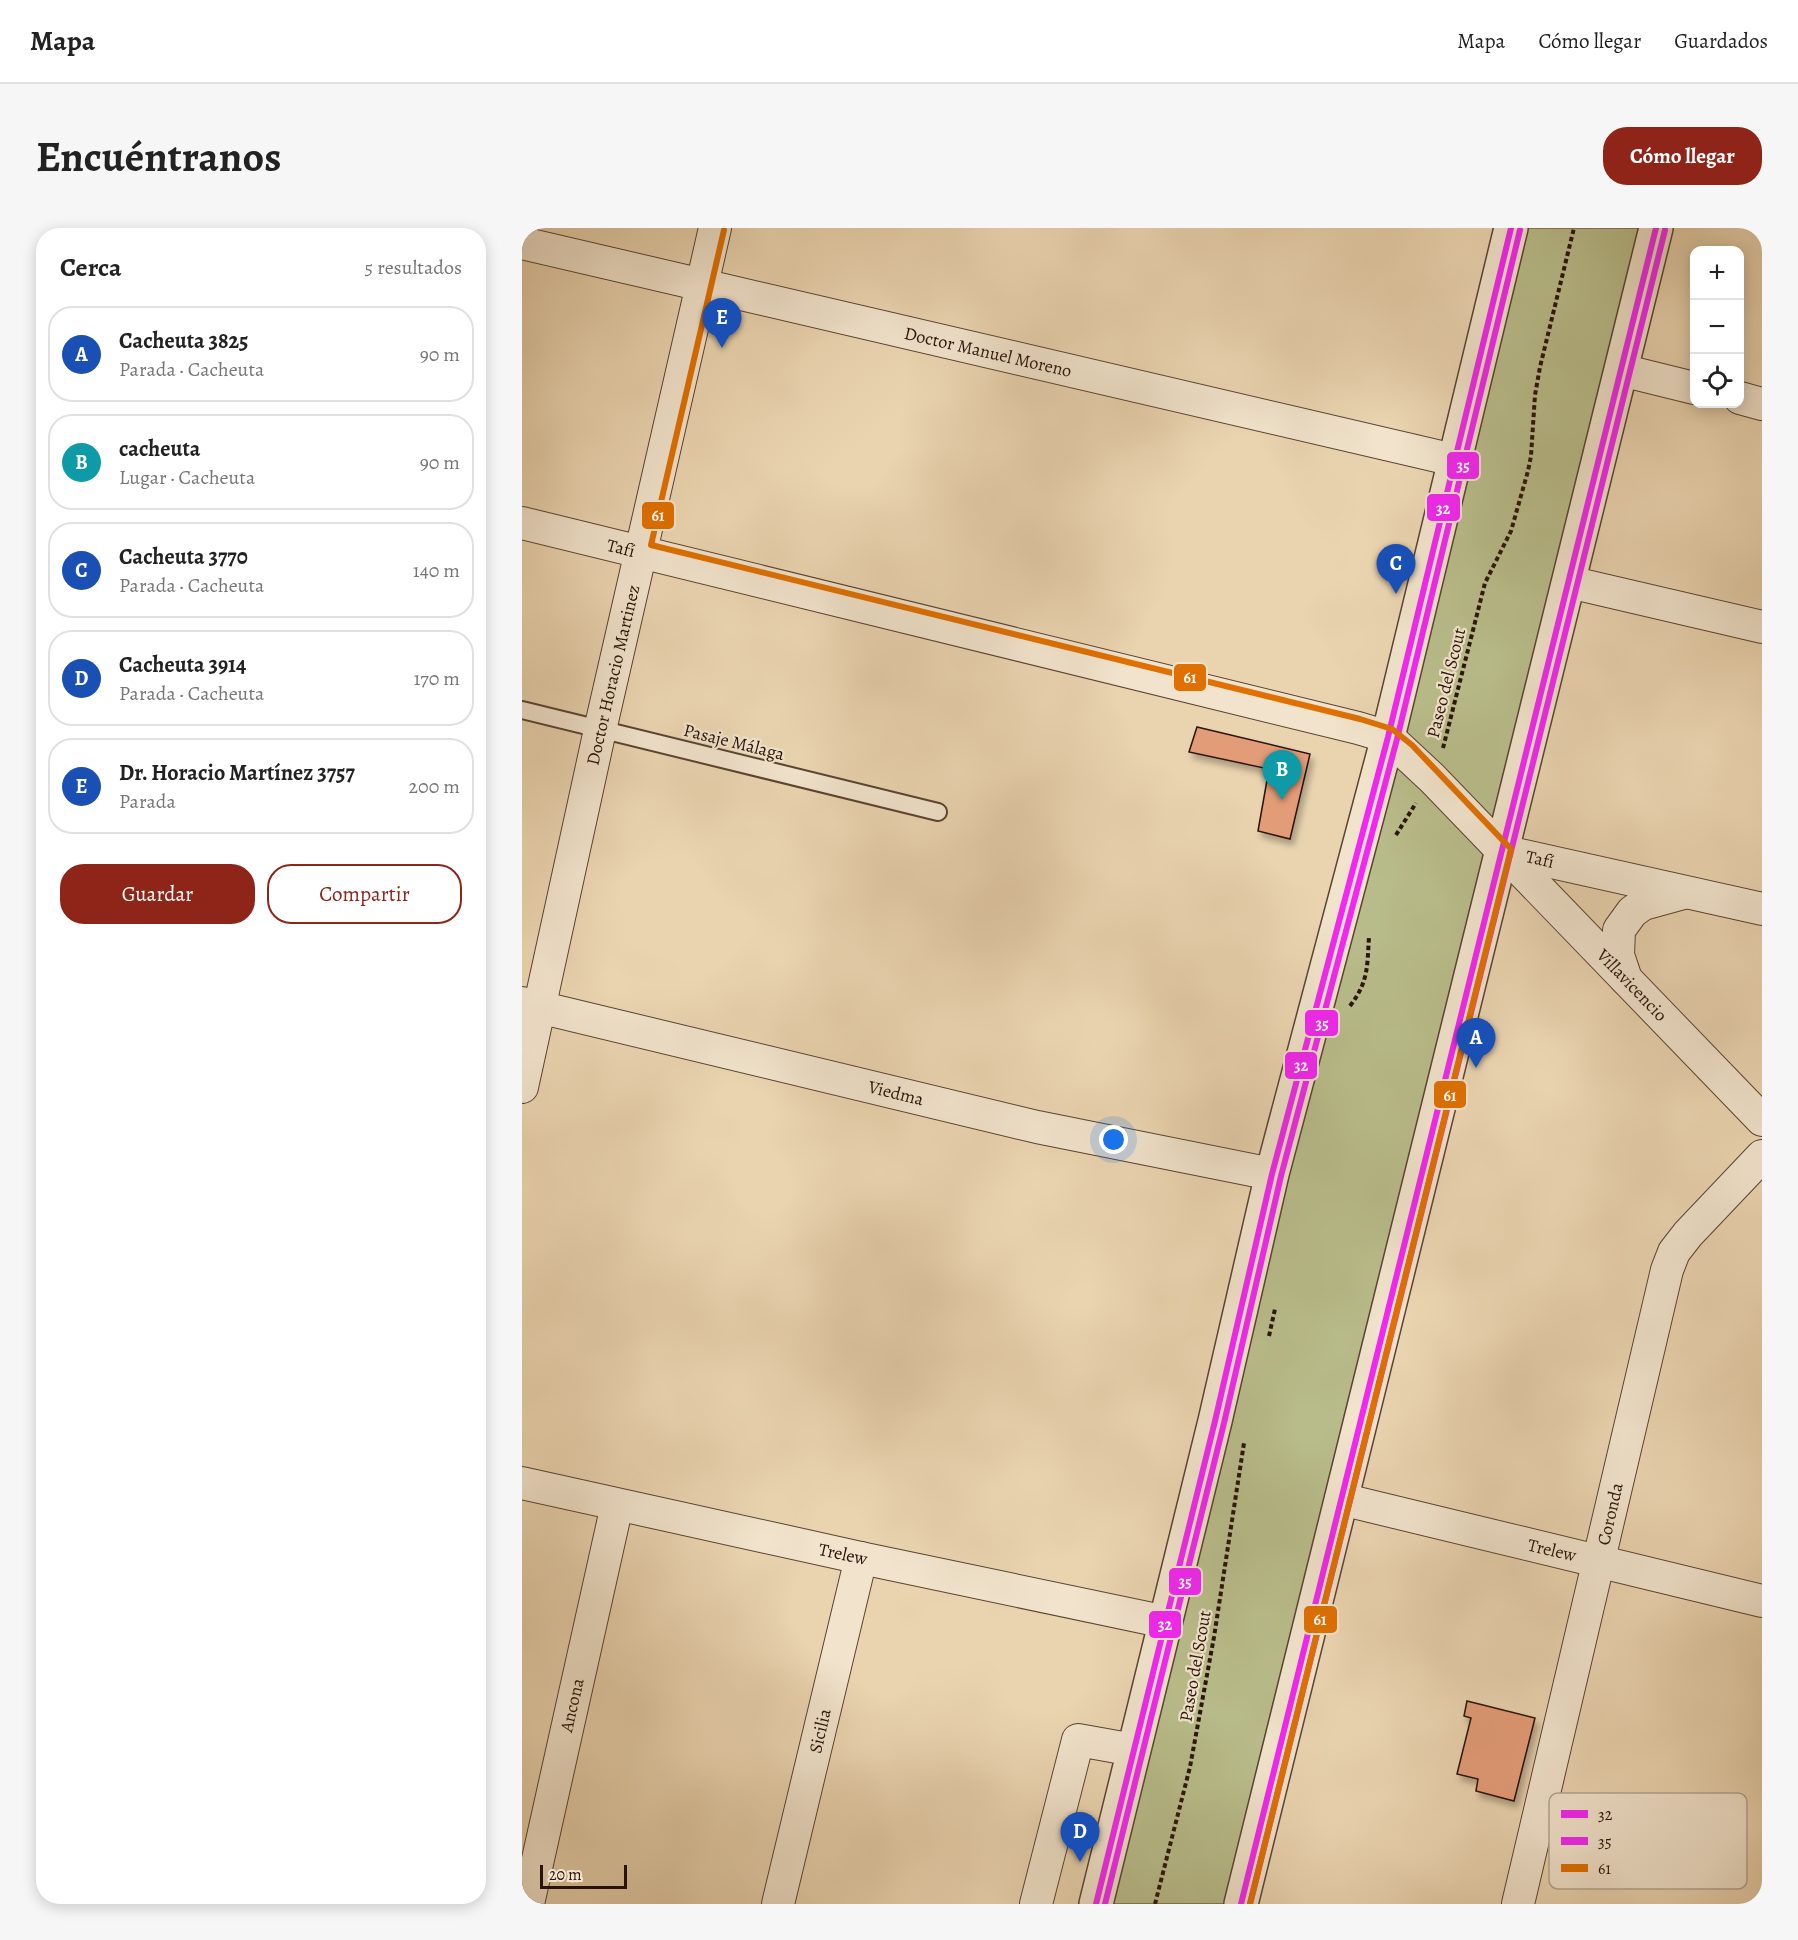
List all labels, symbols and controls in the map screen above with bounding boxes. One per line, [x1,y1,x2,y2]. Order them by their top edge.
text: Mapa [30,22,95,60]
text: Mapa [1457,27,1505,55]
text: Cómo llegar [1538,27,1641,55]
text: Guardados [1674,27,1768,55]
button: Cómo llegar [1603,127,1762,185]
text: Encuéntranos [36,128,281,185]
map controls [1690,246,1744,408]
button: + [1690,246,1744,300]
text: Cerca [60,250,122,285]
text: 5 resultados [365,254,462,281]
pin: E [702,298,742,348]
button: − [1690,300,1744,354]
street label: Doctor Manuel Moreno [902,321,1074,383]
text: Cacheuta 3825 [119,326,248,356]
text: A [75,341,88,368]
text: 90 m [420,341,460,368]
button: locate [1690,354,1744,408]
text: Parada · Cacheuta [119,356,264,383]
text: cacheuta [119,434,200,464]
text: B [75,449,88,476]
text: 90 m [420,449,460,476]
line badge: 35 [1446,451,1480,480]
text: 35 [1456,455,1470,477]
text: Lugar · Cacheuta [119,464,255,491]
line badge: 32 [1426,493,1461,522]
text: 32 [1436,498,1451,520]
line badge: 61 [641,501,675,530]
text: 61 [651,505,665,527]
street label: Tafí [604,533,638,563]
text: Cacheuta 3770 [119,542,248,572]
pin: C [1376,544,1416,594]
text: C [75,557,88,584]
text: 140 m [413,557,460,584]
text: Parada · Cacheuta [119,572,264,599]
street label: Doctor Horacio Martinez [581,582,645,768]
street label: Paseo del Scout [1421,625,1471,741]
text: Cacheuta 3914 [119,650,246,680]
line badge: 61 [1173,663,1207,692]
text: D [75,665,88,692]
text: 170 m [414,665,460,692]
text: 61 [1183,667,1197,689]
text: Parada · Cacheuta [119,680,264,707]
street label: Pasaje Málaga [681,718,788,766]
pin: B [1262,750,1302,800]
text: Dr. Horacio Martínez 3757 [119,758,355,788]
text: E [76,773,87,800]
text: 200 m [409,773,460,800]
text: Parada [119,788,176,815]
street label: Tafí [1523,844,1557,874]
button: Guardar [60,864,255,924]
button: Compartir [267,864,462,924]
street label: Villavicencio [1591,943,1673,1027]
line badge: 35 [1304,1009,1339,1037]
text: 35 [1315,1013,1329,1035]
pin: A [1456,1018,1496,1068]
line badge: 32 [1284,1051,1318,1080]
text: 32 [1294,1055,1309,1077]
street label: Viedma [865,1074,927,1112]
line badge: 61 [1433,1080,1467,1109]
text: 61 [1443,1085,1457,1107]
your location [1099,1125,1128,1154]
street label: Coronda [1591,1480,1629,1548]
street label: Trelew [1525,1533,1579,1567]
street label: Trelew [816,1537,870,1571]
line badge: 35 [1168,1567,1202,1596]
text: 35 [1178,1571,1192,1593]
line badge: 61 [1303,1605,1338,1634]
street label: Paseo del Scout [1173,1608,1217,1724]
text: 61 [1313,1609,1327,1631]
line badge: 32 [1148,1610,1182,1639]
text: 32 [1158,1614,1173,1636]
street label: Ancona [554,1675,590,1735]
street label: Sicilia [803,1706,837,1756]
legend [1549,1793,1747,1889]
text: 32 [1598,1804,1613,1826]
pin: D [1060,1812,1100,1862]
text: 35 [1598,1831,1612,1853]
text: 61 [1598,1858,1611,1880]
scale bar [540,1862,627,1890]
text: 20 m [549,1864,582,1886]

